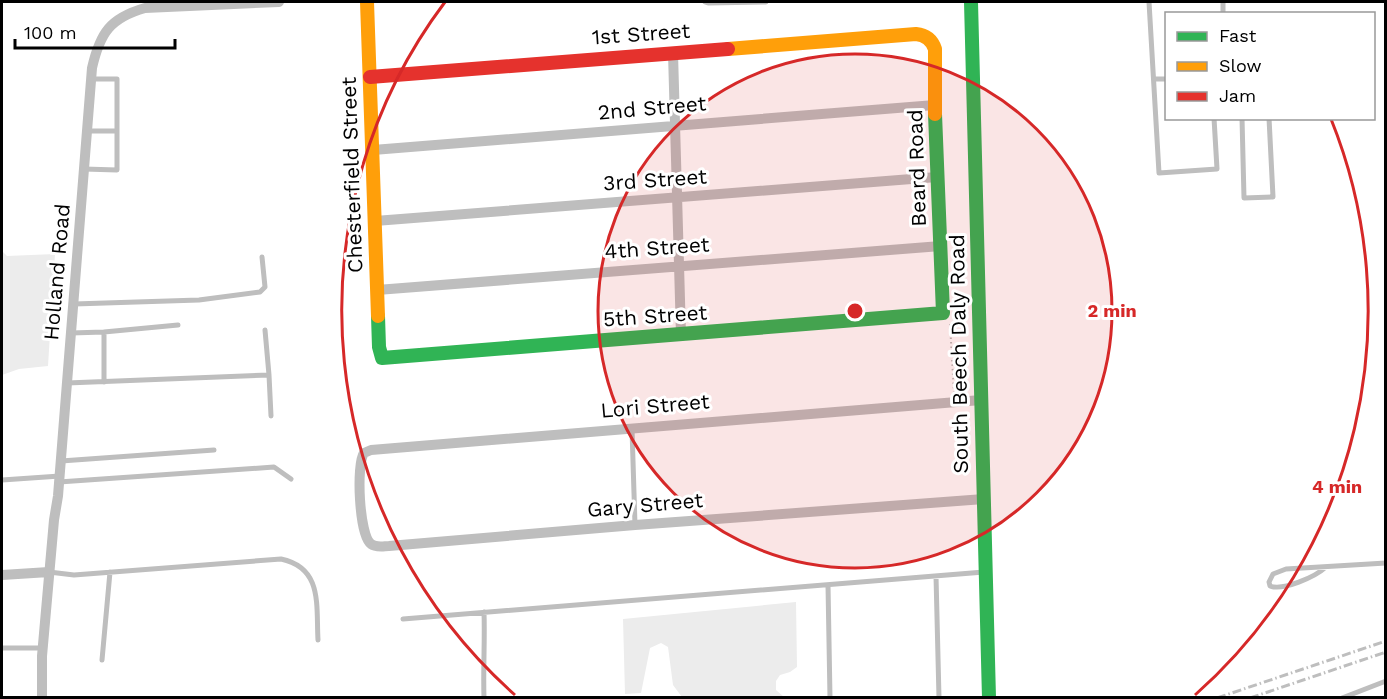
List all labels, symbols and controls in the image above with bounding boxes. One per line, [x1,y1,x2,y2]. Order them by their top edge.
scale bar [15,12,176,50]
legend [1165,12,1375,120]
street label: 1st Street [591,18,691,49]
text: 100 m [24,22,77,43]
text: Fast [1219,25,1257,46]
text: Slow [1219,55,1262,76]
street label: Chesterfield Street [336,76,367,273]
text: Jam [1219,85,1256,106]
street label: 2nd Street [597,90,707,125]
street label: Beard Road [902,109,931,227]
street label: 3rd Street [602,163,708,196]
street label: Holland Road [38,203,75,341]
street label: 4th Street [604,231,710,264]
street label: South Beech Daly Road [944,234,973,474]
street label: 5th Street [602,299,708,332]
text: 2 min [1087,300,1137,321]
centre of rings [845,301,865,321]
street label: Lori Street [599,388,711,423]
text: 4 min [1312,476,1362,497]
street label: Gary Street [586,487,704,522]

